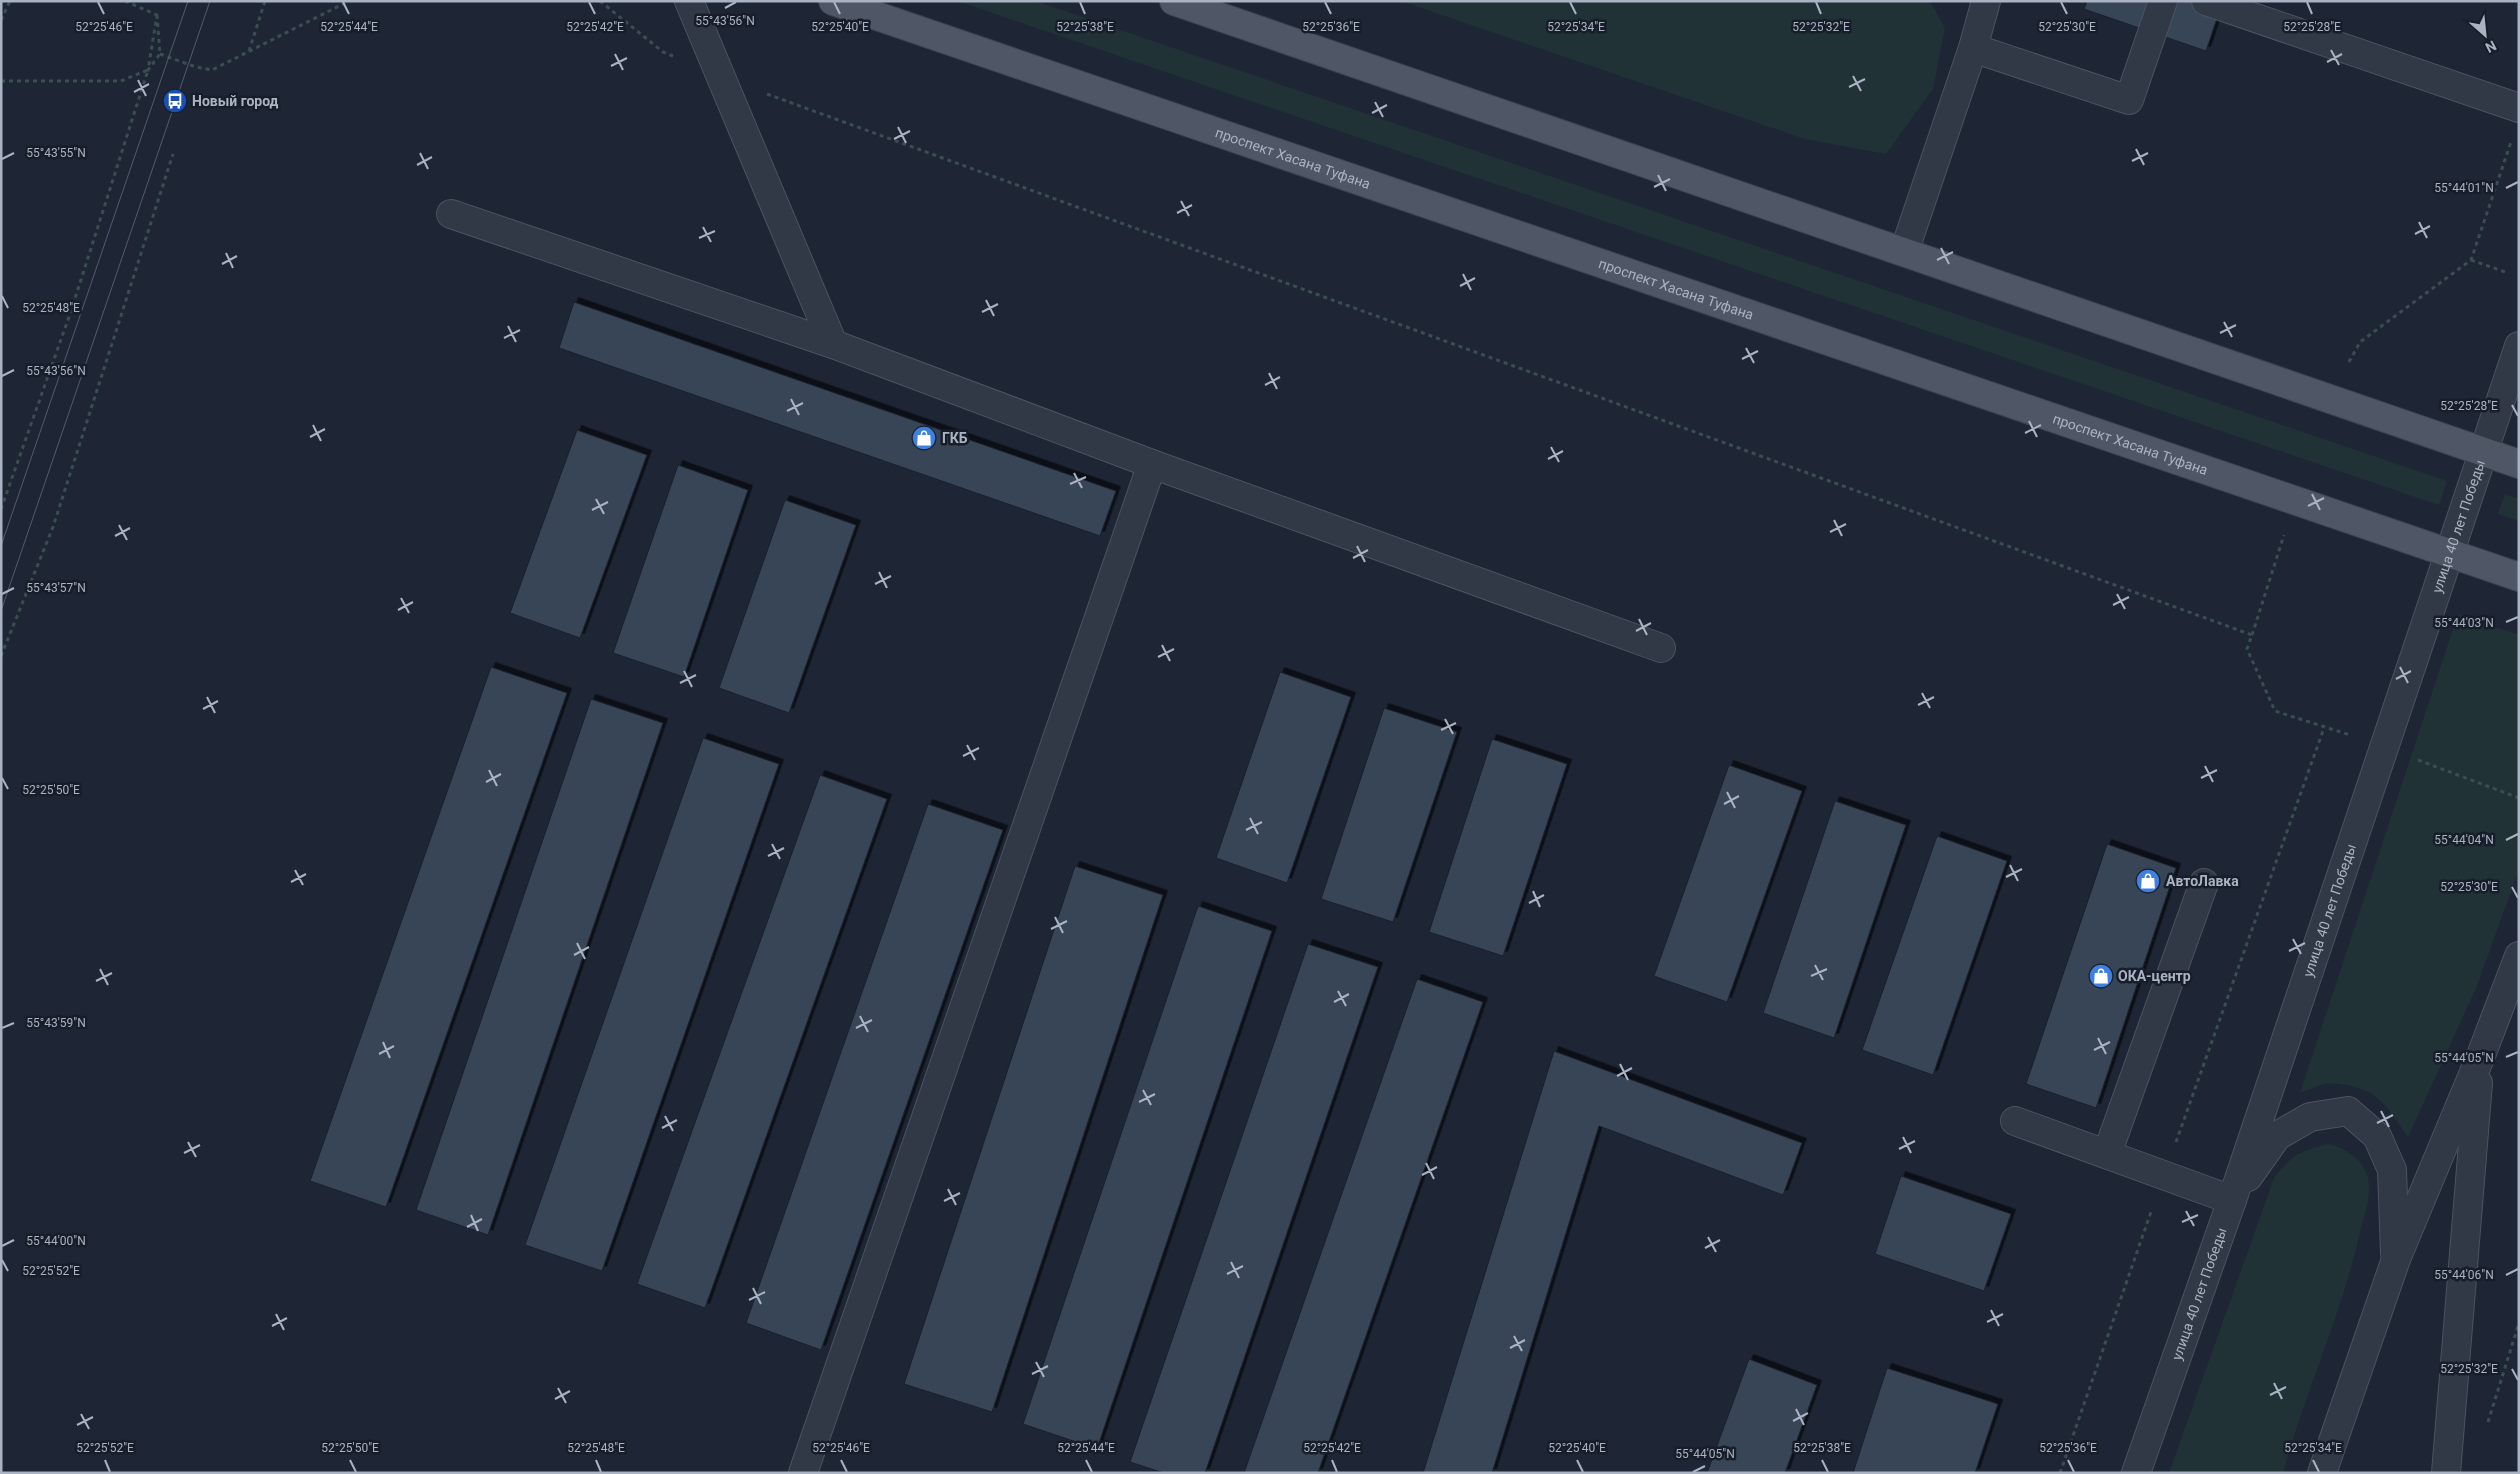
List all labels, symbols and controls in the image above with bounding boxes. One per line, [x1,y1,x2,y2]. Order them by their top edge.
north arrow [2460,10,2510,60]
text: 55°43'56"N [695,14,755,28]
text: 52°25'46"E [75,20,133,34]
text: 52°25'44"E [320,20,378,34]
text: 52°25'42"E [566,20,624,34]
text: 52°25'40"E [811,20,869,34]
text: 52°25'38"E [1056,20,1114,34]
text: 52°25'36"E [1302,20,1360,34]
text: 52°25'34"E [1547,20,1605,34]
text: 52°25'32"E [1792,20,1850,34]
text: 52°25'30"E [2038,20,2096,34]
text: 52°25'28"E [2283,20,2341,34]
text: N [2483,37,2499,56]
bus stop icon: Новый город [162,88,188,114]
place label: Новый город [192,93,279,109]
street label: проспект Хасана Туфана [1213,124,1373,192]
text: 55°43'55"N [26,146,86,160]
text: 55°44'01"N [2434,181,2494,195]
street label: проспект Хасана Туфана [1597,255,1756,323]
text: 52°25'48"E [22,301,80,315]
text: 55°43'56"N [26,364,86,378]
text: 52°25'28"E [2440,399,2498,413]
street label: проспект Хасана Туфана [2051,410,2210,478]
shop icon: ГКБ [911,425,937,451]
place label: ГКБ [942,430,968,446]
street label: улица 40 лет Победы [2429,458,2488,595]
text: 55°43'57"N [26,581,86,595]
text: 55°44'03"N [2434,616,2494,630]
text: 52°25'50"E [22,783,80,797]
text: 55°44'04"N [2434,833,2494,847]
street label: улица 40 лет Победы [2300,842,2359,979]
shop icon: АвтоЛавка [2135,868,2161,894]
place label: АвтоЛавка [2166,873,2239,889]
text: 52°25'30"E [2440,880,2498,894]
shop icon: ОКА-центр [2088,963,2114,989]
place label: ОКА-центр [2118,968,2191,984]
text: 55°43'59"N [26,1016,86,1030]
text: 55°44'05"N [2434,1051,2494,1065]
street label: улица 40 лет Победы [2168,1225,2230,1362]
text: 55°44'00"N [26,1234,86,1248]
text: 52°25'52"E [22,1264,80,1278]
text: 55°44'06"N [2434,1268,2494,1282]
text: 52°25'32"E [2440,1362,2498,1376]
text: 52°25'52"E [76,1441,134,1455]
text: 52°25'50"E [321,1441,379,1455]
text: 52°25'48"E [567,1441,625,1455]
text: 52°25'46"E [812,1441,870,1455]
text: 52°25'44"E [1057,1441,1115,1455]
text: 52°25'42"E [1303,1441,1361,1455]
text: 52°25'40"E [1548,1441,1606,1455]
text: 52°25'38"E [1793,1441,1851,1455]
text: 52°25'36"E [2039,1441,2097,1455]
text: 52°25'34"E [2284,1441,2342,1455]
text: 55°44'05"N [1675,1447,1735,1461]

